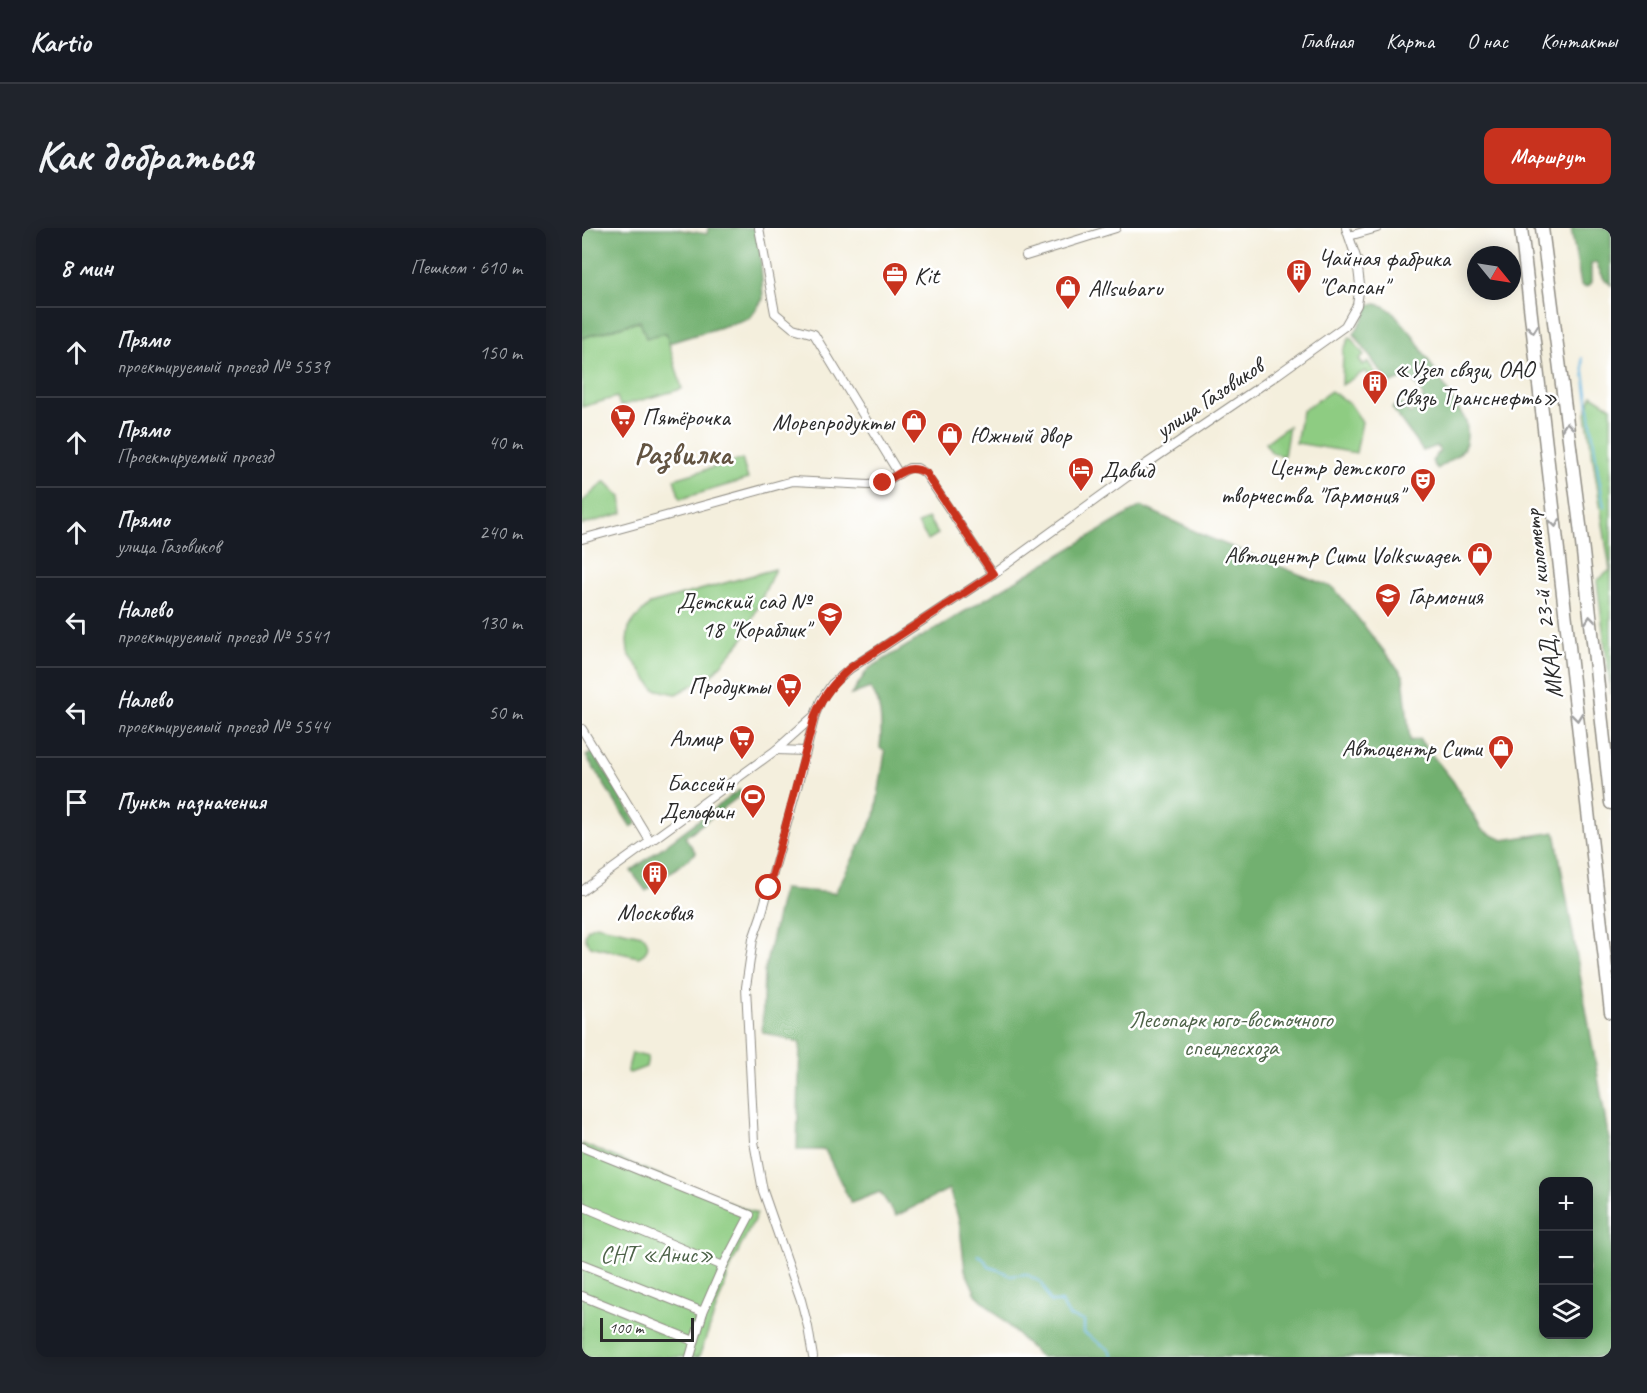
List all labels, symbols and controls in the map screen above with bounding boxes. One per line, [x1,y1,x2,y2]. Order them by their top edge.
text: Kartio [30,24,91,59]
text: Главная [1300,28,1353,54]
text: Карта [1386,28,1434,54]
text: О нас [1467,28,1508,54]
text: Контакты [1541,28,1617,54]
button: Маршрут [1484,128,1611,184]
text: Как добраться [36,130,253,183]
place label: Чайная фабрика "Сапсан" [1318,243,1451,301]
north arrow [1467,246,1521,300]
text: 8 мин [60,251,113,284]
text: Пешком · 610 m [410,255,522,280]
building icon: Чайная фабрика "Сапсан" [1284,257,1314,295]
office icon: Kit [880,260,910,298]
place label: Kit [914,260,941,290]
shop icon: Allsubaru [1053,273,1083,311]
place label: Allsubaru [1088,273,1165,303]
one-way arrow [1526,325,1539,334]
text: Прямо [117,326,169,354]
icon: ahead [60,336,93,369]
text: 150 m [479,340,522,365]
street label: улица Газовиков [1148,348,1273,446]
text: проектируемый проезд № 5539 [117,354,329,379]
place label: «Узел связи, ОАО Связь Транснефть» [1394,354,1558,412]
building icon: «Узел связи, ОАО Связь Транснефть» [1360,368,1390,406]
supermarket icon: Пятёрочка [608,402,638,440]
place label: Пятёрочка [642,402,731,432]
place label: Морепродукты [772,407,896,437]
shop icon: Морепродукты [899,407,929,445]
text: Прямо [117,416,169,444]
shop icon: Южный двор [935,420,965,458]
place label: Южный двор [970,420,1073,450]
one-way arrow [1561,421,1573,431]
icon: ahead [60,426,93,459]
text: 40 m [488,430,522,455]
district label: Развилка [634,435,735,474]
text: Проектируемый проезд [117,444,273,469]
place label: Центр детского творчества "Гармония" [1221,452,1409,510]
hotel icon: Давид [1066,455,1096,493]
place label: Давид [1100,455,1156,485]
theatre icon: Центр детского творчества "Гармония" [1408,466,1438,504]
route end [869,469,895,495]
text: Прямо [117,506,169,534]
street label: МКАД, 23-й километр [1516,506,1569,700]
icon: ahead [60,516,93,549]
one-way arrow [1548,518,1561,528]
text: 240 m [479,520,522,545]
text: улица Газовиков [117,534,220,559]
place label: Автоцентр Сити Volkswagen [1224,540,1461,570]
shop icon: Автоцентр Сити Volkswagen [1465,540,1495,578]
school or university icon: Гармония [1373,581,1403,619]
place label: Гармония [1408,581,1484,611]
place label: Детский сад № 18 "Кораблик" [677,586,815,644]
text: Налево [117,596,173,624]
school or university icon: Детский сад № 18 "Кораблик" [815,600,845,638]
icon: left [60,606,93,639]
text: 130 m [479,610,522,635]
one-way arrow [1584,615,1597,624]
text: проектируемый проезд № 5541 [117,624,329,649]
place label: Продукты [688,671,772,701]
supermarket icon: Продукты [774,671,804,709]
text: Налево [117,686,173,714]
icon: left [60,696,93,729]
text: 50 m [488,700,522,725]
one-way arrow [1570,712,1583,721]
text: проектируемый проезд № 5544 [117,714,329,739]
place label: Алмир [670,723,724,753]
supermarket icon: Алмир [727,723,757,761]
place label: Автоцентр Сити [1342,733,1484,763]
shop icon: Автоцентр Сити [1486,733,1516,771]
place label: Бассейн Дельфин [660,768,736,826]
sports icon: Бассейн Дельфин [738,782,768,820]
icon: arrive [60,786,93,819]
text: Пункт назначения [117,788,266,816]
building icon: Московия [640,859,670,897]
route start [755,874,781,900]
place label: Московия [617,897,694,927]
park label: Лесопарк юго-восточного спецлесхоза [1129,1004,1334,1063]
map controls [1539,1177,1593,1339]
button: + [1539,1177,1593,1231]
button: − [1539,1231,1593,1285]
park label: СНТ «Анис» [600,1239,714,1269]
button: layers [1539,1285,1593,1339]
scale bar [600,1315,694,1342]
text: 100 m [609,1318,643,1338]

